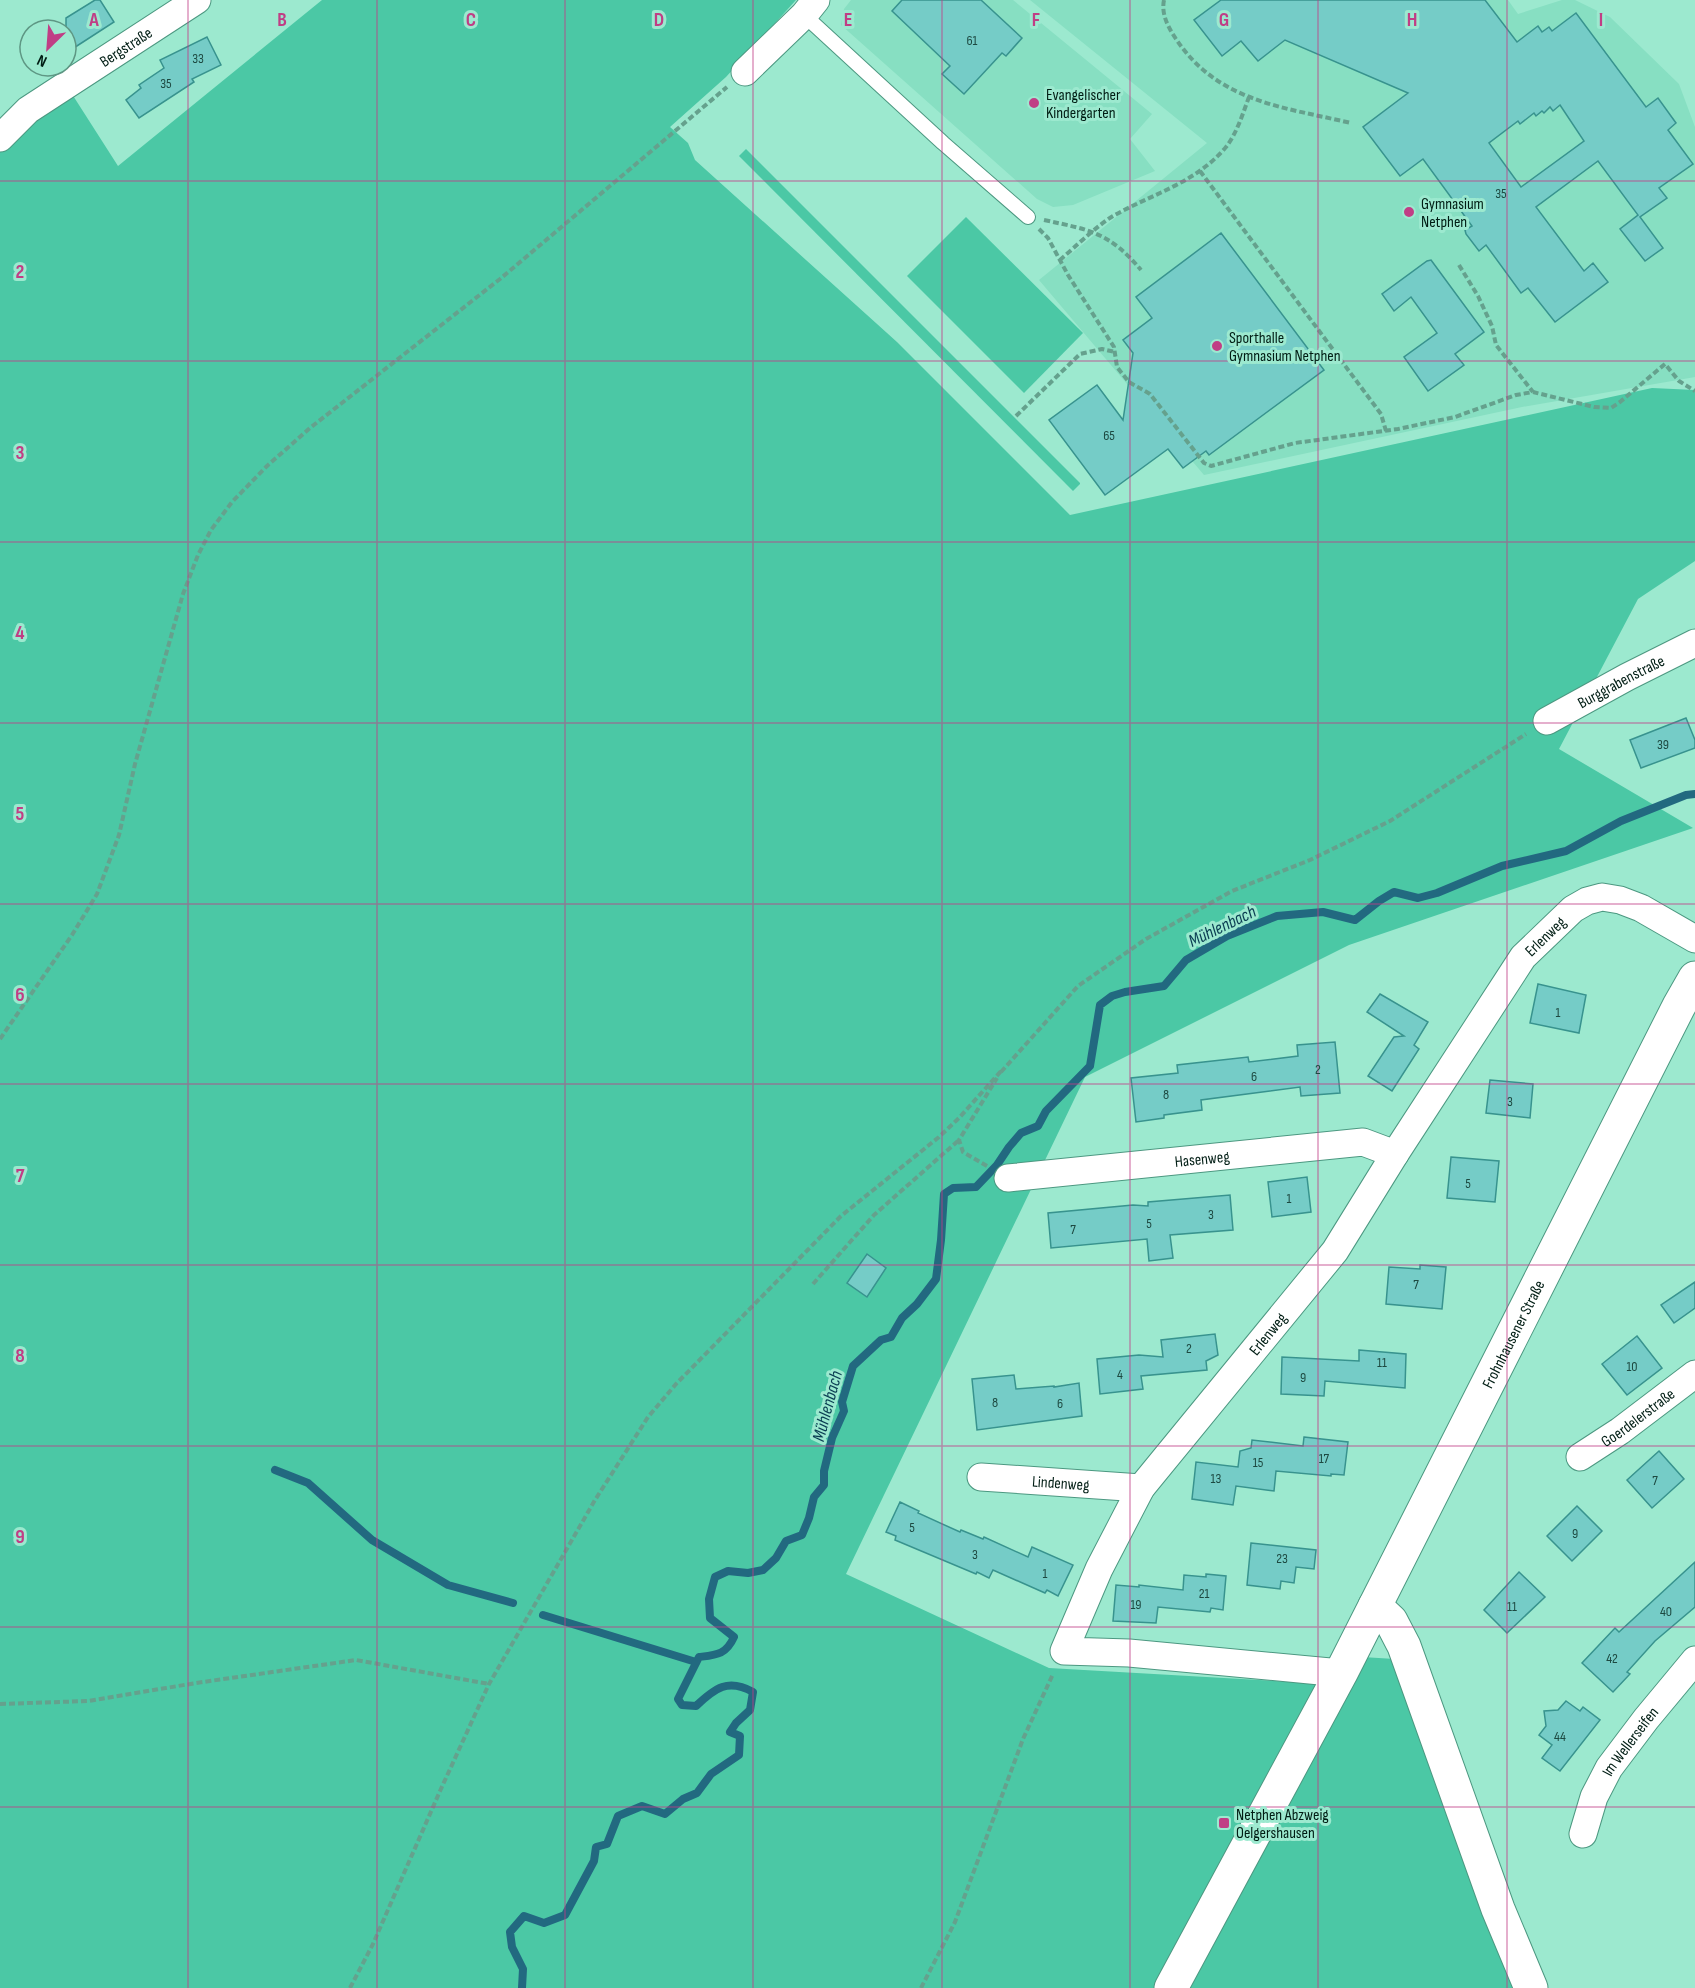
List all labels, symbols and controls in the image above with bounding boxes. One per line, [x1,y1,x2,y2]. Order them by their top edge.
text: A [88,8,99,32]
text: B [277,8,287,32]
text: C [466,8,476,32]
text: D [654,8,664,32]
text: E [844,8,852,32]
text: F [1032,8,1040,32]
text: G [1219,8,1229,32]
text: H [1407,8,1417,32]
text: I [1599,8,1603,32]
north arrow [18,18,78,78]
street label: Bergstraße [97,24,156,72]
house number: 61 [966,32,978,49]
text: N [34,50,50,71]
house number: 33 [192,50,204,67]
house number: 35 [160,75,172,92]
place label: Evangelischer Kindergarten [1046,86,1121,123]
marker: Evangelischer Kindergarten [1027,96,1041,110]
house number: 35 [1495,185,1507,202]
place label: Gymnasium Netphen [1421,195,1484,232]
marker: Gymnasium Netphen [1402,205,1416,219]
text: 2 [16,260,24,284]
place label: Sporthalle Gymnasium Netphen [1229,329,1341,366]
marker: Sporthalle Gymnasium Netphen [1210,339,1224,353]
house number: 65 [1103,427,1115,444]
text: 3 [16,441,25,465]
text: 4 [15,621,25,645]
street label: Burggrabenstraße [1575,652,1668,713]
house number: 39 [1657,736,1669,753]
text: 5 [16,802,25,826]
water label: Mühlenbach [1185,901,1260,952]
street label: Erlenweg [1522,913,1570,961]
text: 6 [15,983,25,1007]
house number: 1 [1556,1004,1561,1021]
house number: 2 [1315,1061,1321,1078]
house number: 6 [1251,1068,1257,1085]
house number: 8 [1163,1086,1169,1103]
house number: 3 [1507,1093,1513,1110]
street label: Hasenweg [1174,1148,1231,1172]
text: 7 [16,1164,25,1188]
house number: 5 [1465,1175,1471,1192]
house number: 1 [1287,1190,1292,1207]
house number: 3 [1208,1206,1214,1223]
house number: 5 [1146,1215,1152,1232]
house number: 7 [1070,1221,1076,1238]
house number: 7 [1413,1276,1419,1293]
street label: Frohnhausener Straße [1479,1277,1549,1392]
street label: Erlenweg [1246,1309,1292,1360]
house number: 2 [1186,1340,1192,1357]
text: 8 [15,1344,25,1368]
house number: 11 [1377,1354,1387,1371]
house number: 10 [1626,1358,1638,1375]
house number: 4 [1117,1366,1123,1383]
water label: Mühlenbach [808,1368,847,1444]
house number: 9 [1300,1369,1306,1386]
street label: Goerdelerstraße [1598,1385,1679,1452]
house number: 8 [992,1394,998,1411]
house number: 6 [1057,1395,1063,1412]
house number: 17 [1319,1450,1330,1467]
house number: 15 [1253,1454,1264,1471]
house number: 13 [1211,1470,1222,1487]
house number: 7 [1652,1472,1658,1489]
street label: Lindenweg [1031,1473,1090,1495]
house number: 5 [909,1519,915,1536]
text: 9 [15,1525,25,1549]
house number: 9 [1572,1525,1578,1542]
house number: 3 [972,1546,978,1563]
house number: 23 [1276,1550,1288,1567]
house number: 1 [1043,1565,1048,1582]
house number: 21 [1199,1585,1209,1602]
house number: 19 [1130,1596,1142,1613]
house number: 11 [1507,1598,1517,1615]
house number: 40 [1660,1603,1672,1620]
house number: 42 [1606,1650,1618,1667]
street label: Im Wellerseifen [1599,1704,1663,1780]
house number: 44 [1554,1728,1566,1745]
place label: Netphen Abzweig Oelgershausen [1236,1806,1329,1843]
marker: Netphen Abzweig Oelgershausen [1217,1816,1231,1830]

